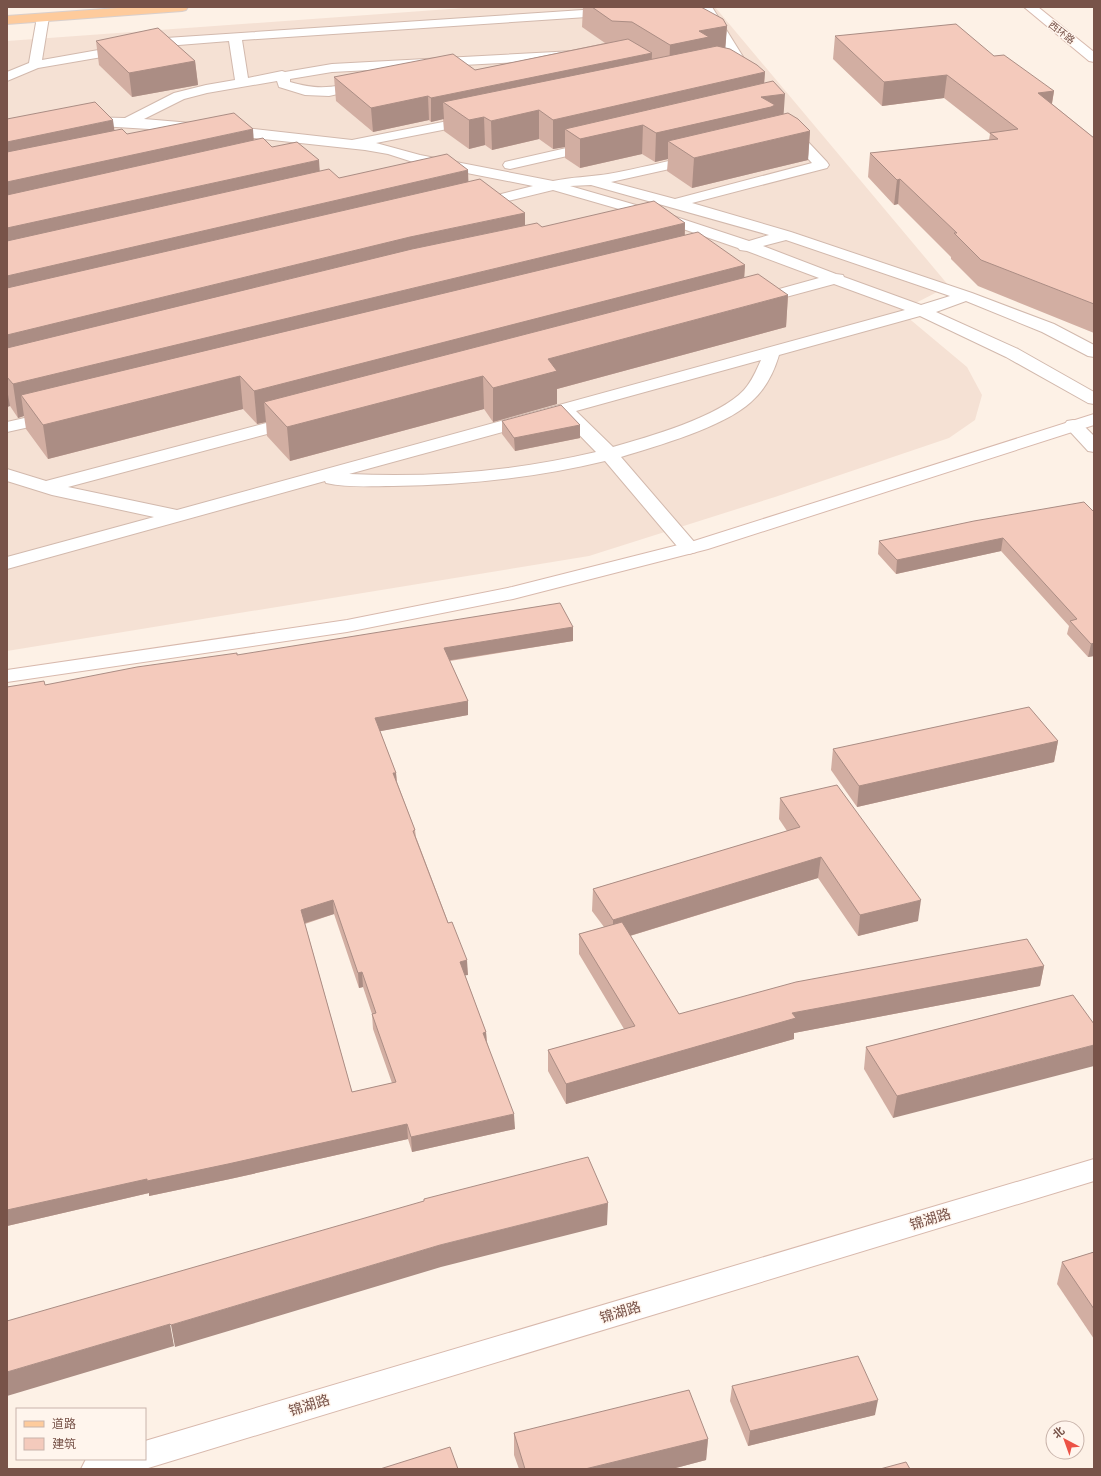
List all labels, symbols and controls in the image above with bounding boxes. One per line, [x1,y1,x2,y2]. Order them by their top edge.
street label: 西环路 [1045,17,1078,48]
street label: 锦湖路 [907,1203,953,1235]
street label: 锦湖路 [597,1296,643,1328]
street label: 锦湖路 [286,1389,332,1421]
legend [16,1408,146,1460]
text: 道路 [52,1415,76,1432]
north arrow [1045,1420,1085,1460]
text: 北 [1049,1423,1068,1442]
text: 建筑 [52,1435,76,1452]

